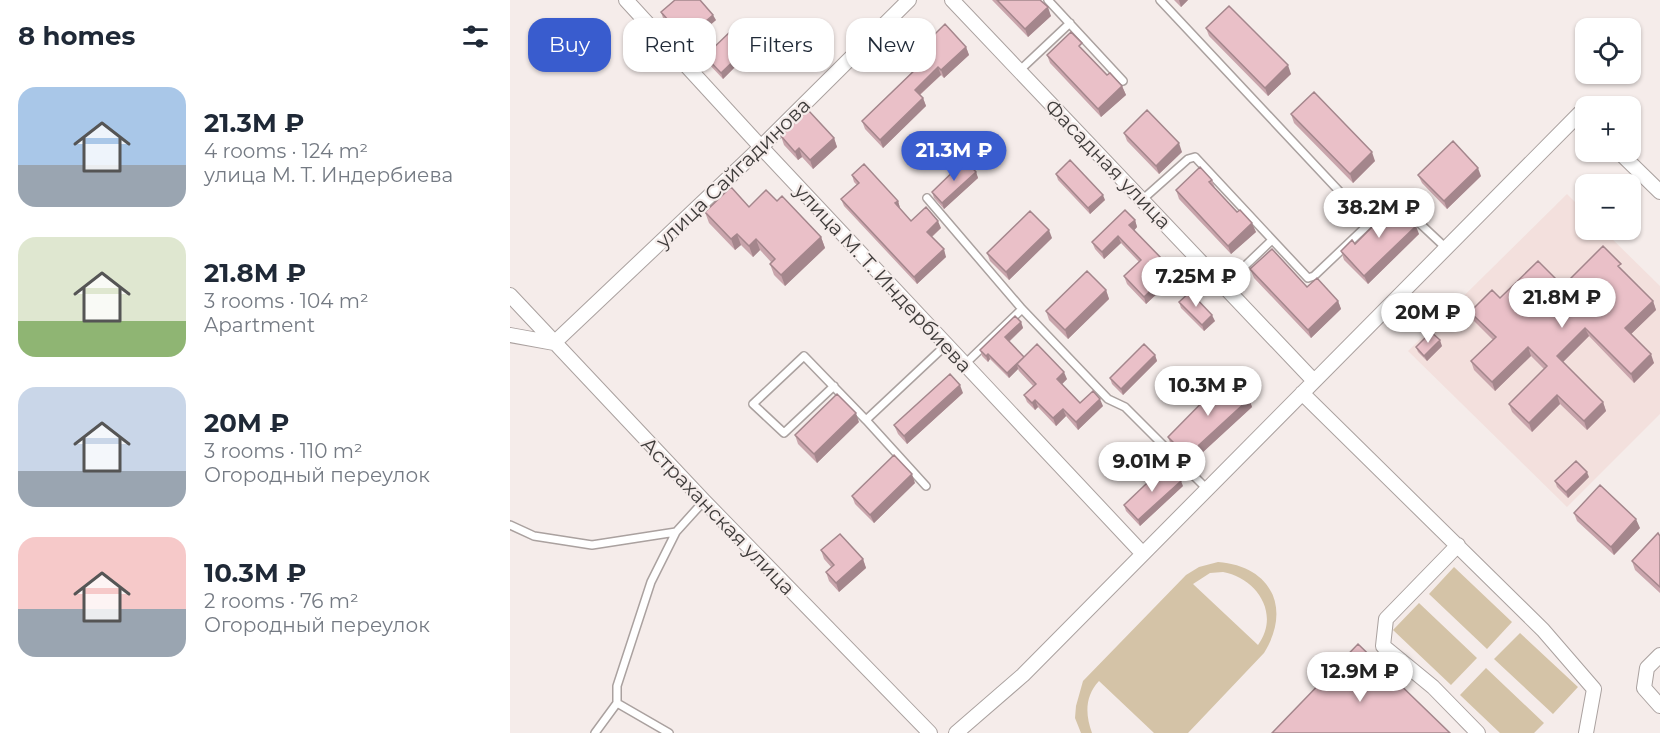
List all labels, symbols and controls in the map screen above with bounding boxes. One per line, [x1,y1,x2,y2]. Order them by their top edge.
chip: Buy [528,18,611,72]
chip: Rent [623,18,716,72]
chip: Filters [728,18,834,72]
chip: New [846,18,936,72]
map controls [1575,18,1641,240]
button: locate [1575,18,1641,84]
text: 8 homes [18,20,135,52]
icon: filters [459,20,492,53]
street label: улица Сайгадинова [650,93,815,254]
street label: Фасадная улица [1040,94,1176,234]
button: + [1575,96,1641,162]
text: 21.3M ₽ [204,107,304,139]
icon: home [66,111,138,183]
pin: 21.3M ₽ [899,131,1009,182]
text: 21.3M ₽ [915,138,993,162]
text: 4 rooms · 124 m² [204,139,368,163]
text: улица М. Т. Индербиева [204,163,453,187]
button: − [1575,174,1641,240]
street label: улица М. Т. Индербиева [789,178,977,377]
pin: 38.2M ₽ [1324,188,1434,239]
text: 38.2M ₽ [1338,195,1420,219]
text: 21.8M ₽ [204,257,306,289]
pin: 7.25M ₽ [1141,257,1251,308]
icon: home [66,261,138,333]
text: 7.25M ₽ [1156,264,1236,288]
pin: 21.8M ₽ [1507,278,1617,329]
text: 21.8M ₽ [1523,285,1601,309]
text: 3 rooms · 104 m² [204,289,369,313]
pin: 20M ₽ [1386,293,1470,344]
text: 20M ₽ [1395,300,1461,324]
text: Apartment [204,313,315,337]
pin: 10.3M ₽ [1153,366,1263,417]
text: 10.3M ₽ [1169,373,1247,397]
text: 20M ₽ [204,407,289,439]
icon: home [66,411,138,483]
street label: Астраханская улица [636,432,800,600]
text: 3 rooms · 110 m² [204,439,363,463]
pin: 9.01M ₽ [1097,442,1207,493]
text: 9.01M ₽ [1112,449,1192,473]
text: Огородный переулок [204,463,430,487]
text: 10.3M ₽ [204,557,306,589]
icon: home [66,561,138,633]
text: 2 rooms · 76 m² [204,589,359,613]
text: Огородный переулок [204,613,430,637]
pin: 12.9M ₽ [1305,652,1415,703]
text: 12.9M ₽ [1321,659,1399,683]

